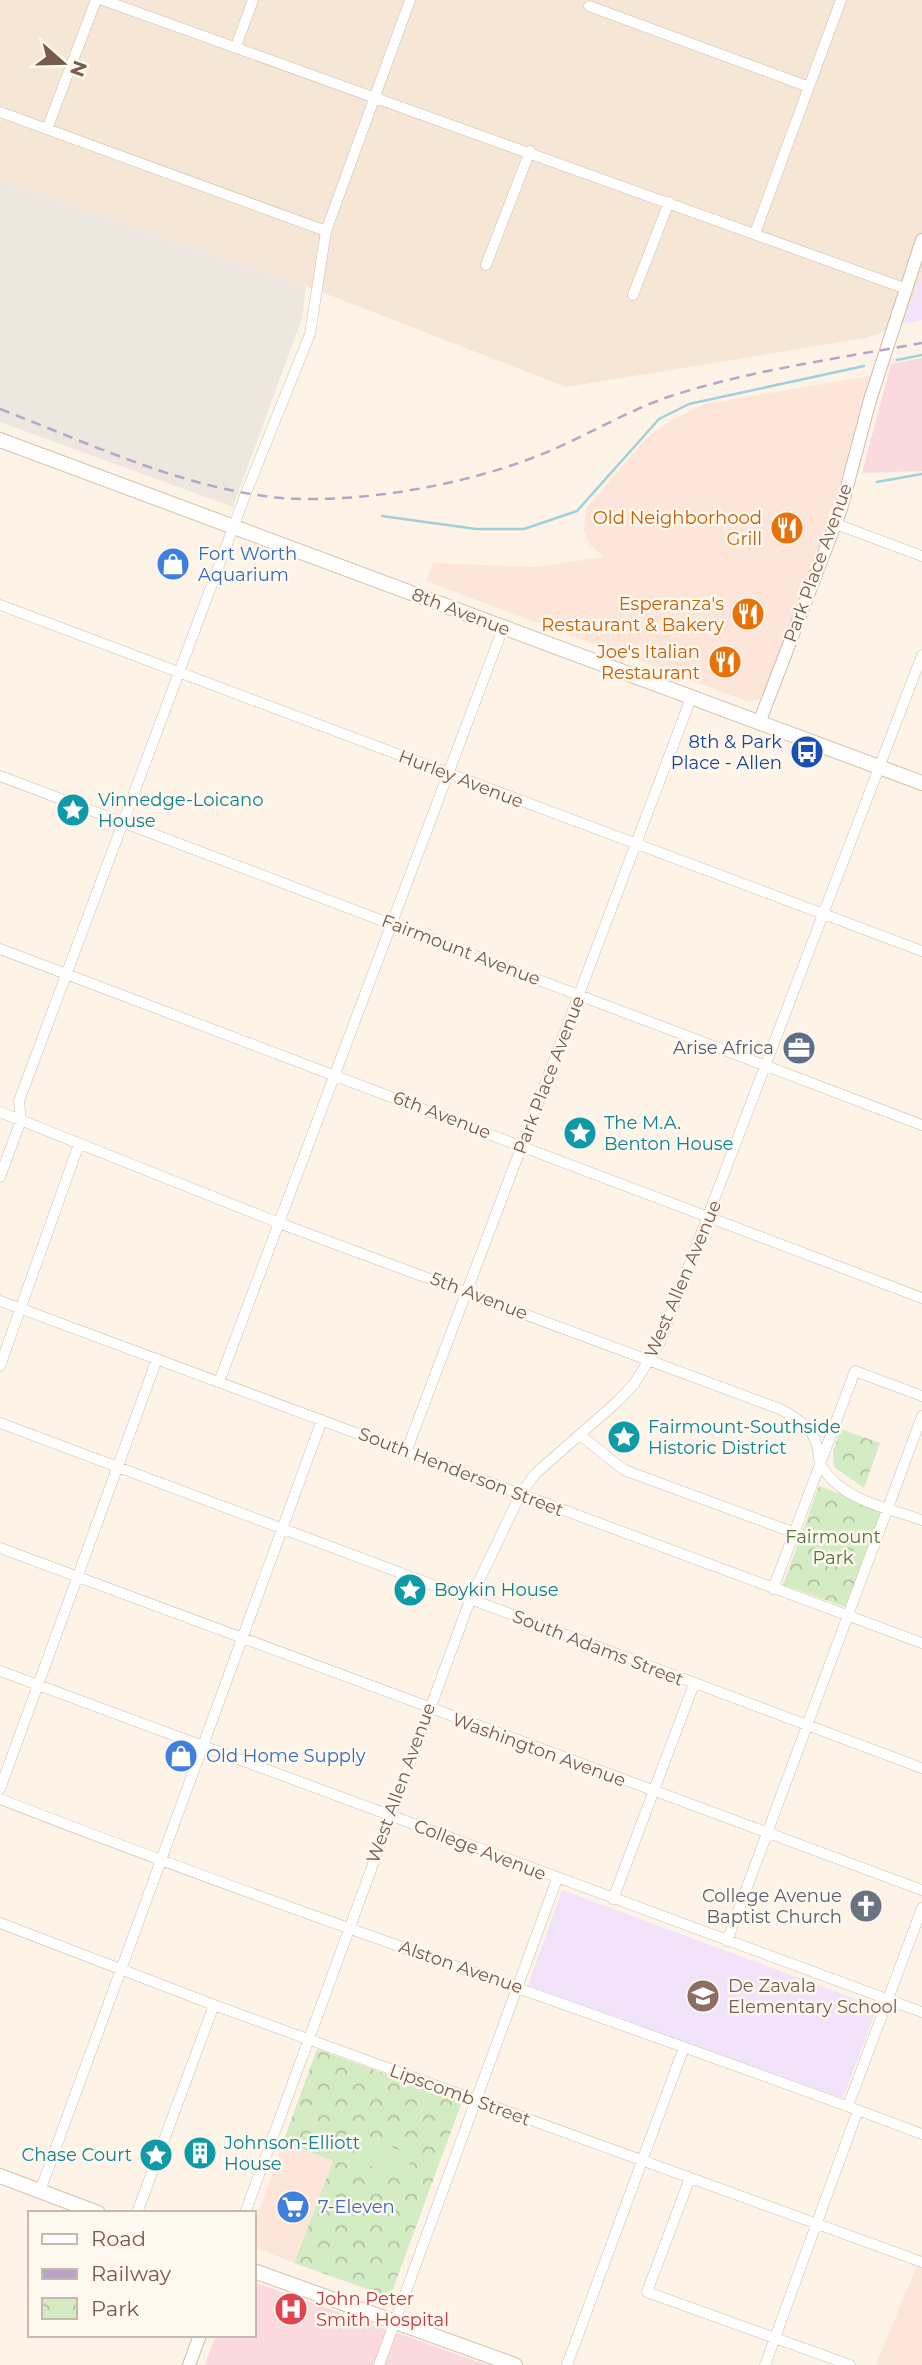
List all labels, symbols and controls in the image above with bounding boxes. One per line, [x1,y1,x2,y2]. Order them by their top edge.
north arrow [28,28,98,98]
text: N [65,57,92,80]
street label: Park Place Avenue [779,480,857,646]
place label: Old Neighborhood Grill [593,507,762,550]
restaurant icon: Old Neighborhood Grill [768,509,806,547]
place label: Fort Worth Aquarium [198,543,297,586]
shop icon: Fort Worth Aquarium [154,545,192,583]
street label: 8th Avenue [409,583,513,641]
place label: Esperanza's Restaurant & Bakery [541,593,724,636]
restaurant icon: Esperanza's Restaurant & Bakery [729,595,767,633]
place label: Joe's Italian Restaurant [596,641,700,684]
restaurant icon: Joe's Italian Restaurant [706,643,744,681]
place label: 8th & Park Place - Allen [671,731,782,774]
bus stop icon: 8th & Park Place - Allen [788,733,826,771]
street label: Hurley Avenue [396,745,527,813]
place label: Vinnedge-Loicano House [98,789,264,832]
place icon: Vinnedge-Loicano House [54,791,92,829]
street label: Fairmount Avenue [379,910,544,990]
street label: Park Place Avenue [509,993,589,1157]
office icon: Arise Africa [780,1029,818,1067]
place label: Arise Africa [673,1037,774,1059]
street label: 6th Avenue [390,1086,494,1144]
place label: The M.A. Benton House [604,1112,734,1155]
place icon: The M.A. Benton House [561,1114,599,1152]
street label: West Allen Avenue [640,1197,726,1361]
street label: 5th Avenue [427,1267,531,1325]
place label: Fairmount-Southside Historic District [648,1416,841,1459]
place icon: Fairmount-Southside Historic District [605,1418,643,1456]
street label: South Henderson Street [355,1423,567,1521]
park label: Fairmount Park [785,1526,881,1569]
place icon: Boykin House [391,1571,429,1609]
place label: Boykin House [434,1579,559,1601]
street label: South Adams Street [509,1605,687,1691]
street label: West Allen Avenue [362,1700,440,1866]
street label: Washington Avenue [449,1708,629,1792]
shop icon: Old Home Supply [162,1737,200,1775]
place label: Old Home Supply [206,1745,366,1767]
street label: College Avenue [411,1815,549,1885]
place label: College Avenue Baptist Church [702,1885,842,1928]
church icon: College Avenue Baptist Church [847,1887,885,1925]
street label: Alston Avenue [396,1936,526,1999]
place label: De Zavala Elementary School [728,1975,898,2018]
school or university icon: De Zavala Elementary School [684,1977,722,2015]
street label: Lipscomb Street [387,2059,533,2131]
place label: Johnson-Elliott House [223,2132,360,2175]
building icon: Johnson-Elliott House [181,2134,219,2172]
place icon: Chase Court [137,2136,175,2174]
place label: Chase Court [22,2144,132,2166]
supermarket icon: 7-Eleven [274,2188,312,2226]
place label: 7-Eleven [318,2196,395,2218]
legend [28,2211,256,2337]
text: Road [91,2226,146,2251]
text: Railway [91,2261,172,2286]
place label: John Peter Smith Hospital [315,2288,449,2331]
hospital icon: John Peter Smith Hospital [272,2290,310,2328]
text: Park [91,2296,139,2321]

